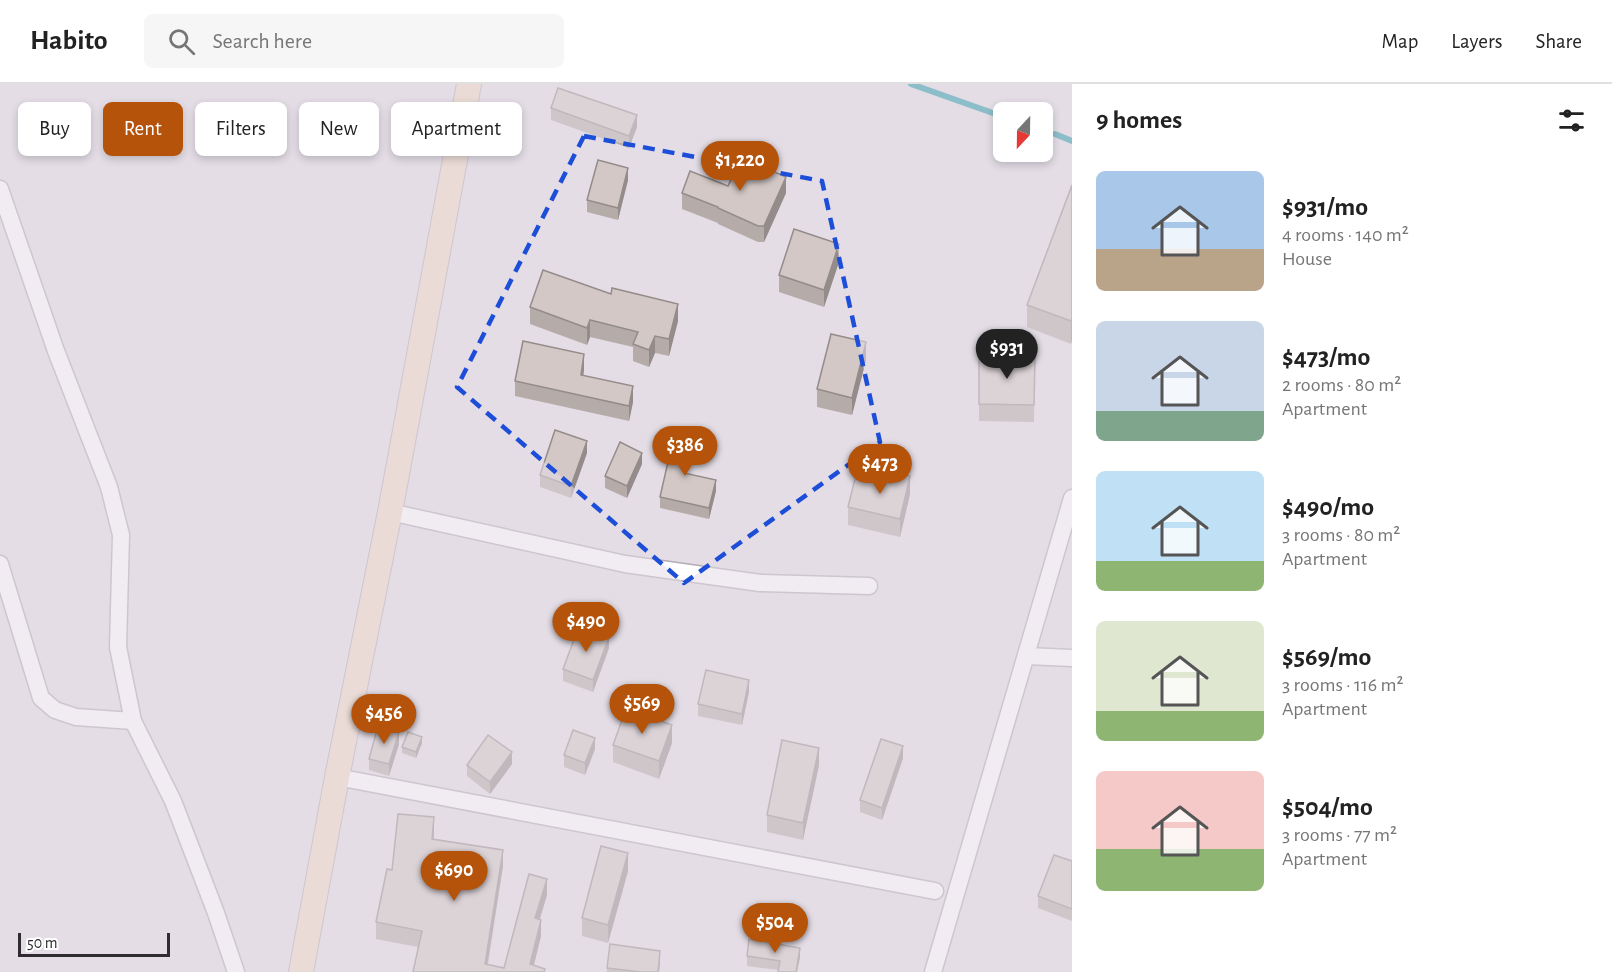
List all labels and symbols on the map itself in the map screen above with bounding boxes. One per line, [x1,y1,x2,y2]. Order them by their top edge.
north arrow [993,102,1053,162]
pin: $1,220 [691,141,789,192]
pin: $931 [971,329,1043,380]
pin: $386 [649,426,721,477]
pin: $473 [844,444,916,495]
pin: $490 [550,602,622,653]
pin: $569 [606,684,678,735]
pin: $456 [348,694,420,745]
pin: $690 [418,851,490,902]
pin: $504 [739,903,811,954]
scale bar [18,930,170,958]

